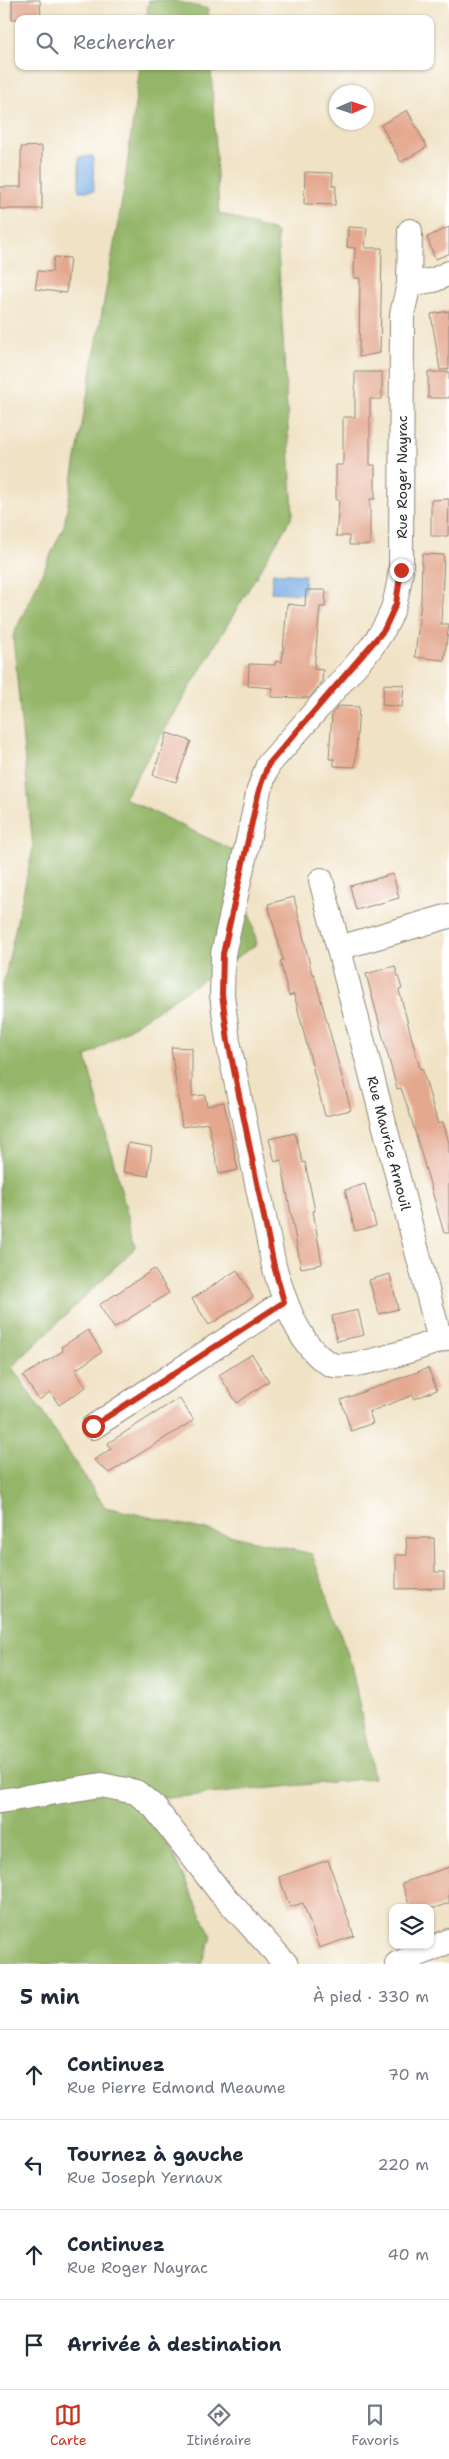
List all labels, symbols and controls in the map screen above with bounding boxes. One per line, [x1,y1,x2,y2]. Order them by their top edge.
search box [15,15,434,70]
icon: search [33,29,61,57]
text: Rechercher [73,30,176,55]
north arrow [329,85,374,130]
street label: Rue Roger Nayrac [393,415,411,539]
route end [390,559,413,582]
street label: Rue Maurice Arnouil [363,1074,415,1213]
route start [82,1415,105,1438]
map controls [389,1904,434,1949]
button: layers [389,1904,434,1949]
text: 5 min [20,1983,80,2011]
text: À pied · 330 m [313,1986,429,2007]
text: Continuez [67,2052,165,2077]
icon: ahead [20,2061,48,2089]
text: 70 m [388,2064,429,2085]
text: Rue Pierre Edmond Meaume [67,2077,286,2098]
text: Tournez à gauche [67,2142,244,2167]
icon: left [20,2151,48,2179]
text: 220 m [377,2154,429,2175]
text: Rue Joseph Yernaux [67,2167,222,2188]
text: Continuez [67,2232,165,2257]
icon: ahead [20,2241,48,2269]
text: 40 m [387,2244,429,2265]
text: Rue Roger Nayrac [67,2257,208,2278]
icon: arrive [20,2331,48,2359]
text: Arrivée à destination [67,2332,281,2357]
tab: Carte [50,2401,87,2449]
tab: Itinéraire [186,2401,252,2449]
tab: Favoris [351,2401,399,2449]

